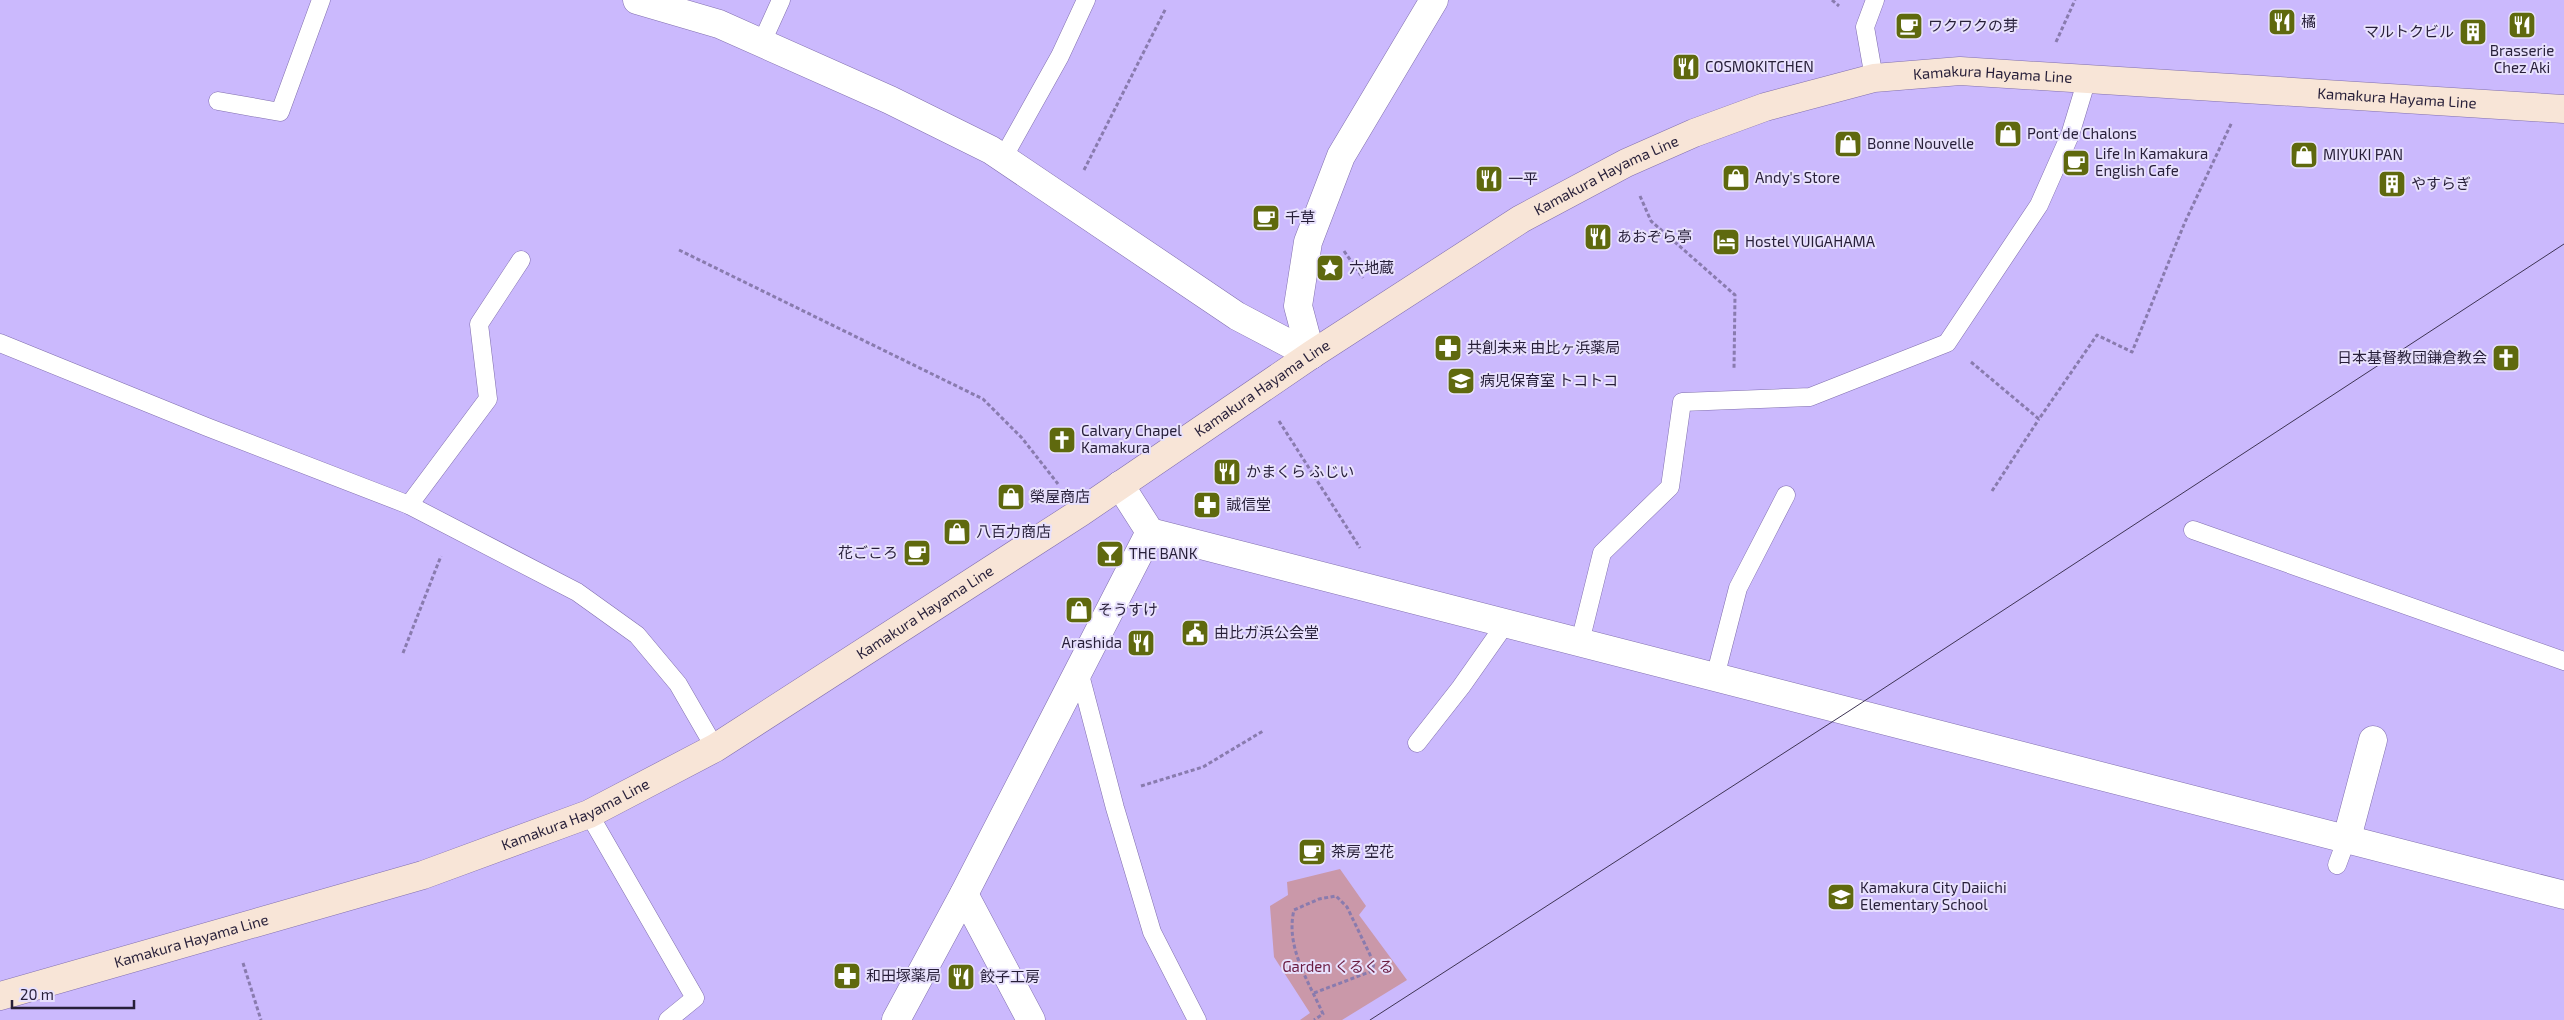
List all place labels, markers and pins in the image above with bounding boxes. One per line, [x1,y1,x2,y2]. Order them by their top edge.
restaurant icon: 橘 [2267,7,2297,37]
restaurant icon: Brasserie Chez Aki [2507,10,2537,40]
cafe icon: ワクワクの芽 [1894,11,1924,41]
place label: 橘 [2301,12,2316,30]
place label: ワクワクの芽 [1928,16,2018,34]
building icon: マルトクビル [2458,17,2488,47]
place label: マルトクビル [2364,22,2454,40]
place label: Brasserie Chez Aki [2490,41,2554,76]
restaurant icon: COSMOKITCHEN [1671,52,1701,82]
place label: COSMOKITCHEN [1705,57,1814,75]
shop icon: Pont de Chalons [1993,119,2023,149]
place label: Pont de Chalons [2027,124,2137,142]
shop icon: Bonne Nouvelle [1833,129,1863,159]
place label: Bonne Nouvelle [1867,134,1974,152]
shop icon: MIYUKI PAN [2289,140,2319,170]
place label: Life In Kamakura English Cafe [2095,144,2208,179]
place label: MIYUKI PAN [2323,145,2403,163]
cafe icon: Life In Kamakura English Cafe [2061,148,2091,178]
shop icon: Andy's Store [1721,163,1751,193]
restaurant icon: 一平 [1474,164,1504,194]
place label: Andy's Store [1755,168,1840,186]
place label: 一平 [1508,169,1538,187]
building icon: やすらぎ [2377,169,2407,199]
place label: やすらぎ [2411,174,2471,192]
cafe icon: 千草 [1251,203,1281,233]
place label: 千草 [1285,208,1315,226]
restaurant icon: あおぞら亭 [1583,222,1613,252]
place label: あおぞら亭 [1617,227,1692,245]
hotel icon: Hostel YUIGAHAMA [1711,227,1741,257]
place label: Hostel YUIGAHAMA [1745,232,1876,250]
place icon: 六地蔵 [1315,253,1345,283]
place label: 六地蔵 [1349,258,1394,276]
pharmacy icon: 共創未来 由比ヶ浜薬局 [1433,333,1463,363]
place label: 共創未来 由比ヶ浜薬局 [1467,338,1620,356]
church icon: 日本基督教団鎌倉教会 [2491,343,2521,373]
place label: 日本基督教団鎌倉教会 [2337,348,2487,366]
school or university icon: 病児保育室 トコトコ [1446,366,1476,396]
place label: 病児保育室 トコトコ [1480,371,1618,389]
place label: Calvary Chapel Kamakura [1081,421,1182,456]
church icon: Calvary Chapel Kamakura [1047,425,1077,455]
restaurant icon: かまくら ふじい [1212,457,1242,487]
place label: かまくら ふじい [1246,462,1354,480]
shop icon: 榮屋商店 [996,482,1026,512]
place label: 榮屋商店 [1030,487,1090,505]
pharmacy icon: 誠信堂 [1192,490,1222,520]
place label: 誠信堂 [1226,495,1271,513]
shop icon: 八百力商店 [942,517,972,547]
place label: 八百力商店 [976,522,1051,540]
cafe icon: 花ごころ [902,538,932,568]
bar icon: THE BANK [1095,539,1125,569]
place label: 花ごころ [838,543,898,561]
place label: THE BANK [1129,544,1198,562]
shop icon: そうすけ [1064,595,1094,625]
place label: そうすけ [1098,600,1158,618]
public building icon: 由比ガ浜公会堂 [1180,618,1210,648]
place label: 由比ガ浜公会堂 [1214,623,1319,641]
restaurant icon: Arashida [1126,628,1156,658]
place label: Arashida [1062,633,1122,651]
cafe icon: 茶房 空花 [1297,837,1327,867]
place label: 茶房 空花 [1331,842,1394,860]
place label: Kamakura City Daiichi Elementary School [1860,878,2007,913]
school or university icon: Kamakura City Daiichi Elementary School [1826,882,1856,912]
pharmacy icon: 和田塚薬局 [832,961,862,991]
restaurant icon: 餃子工房 [946,962,976,992]
place label: 和田塚薬局 [866,966,941,984]
place label: 餃子工房 [980,967,1040,985]

